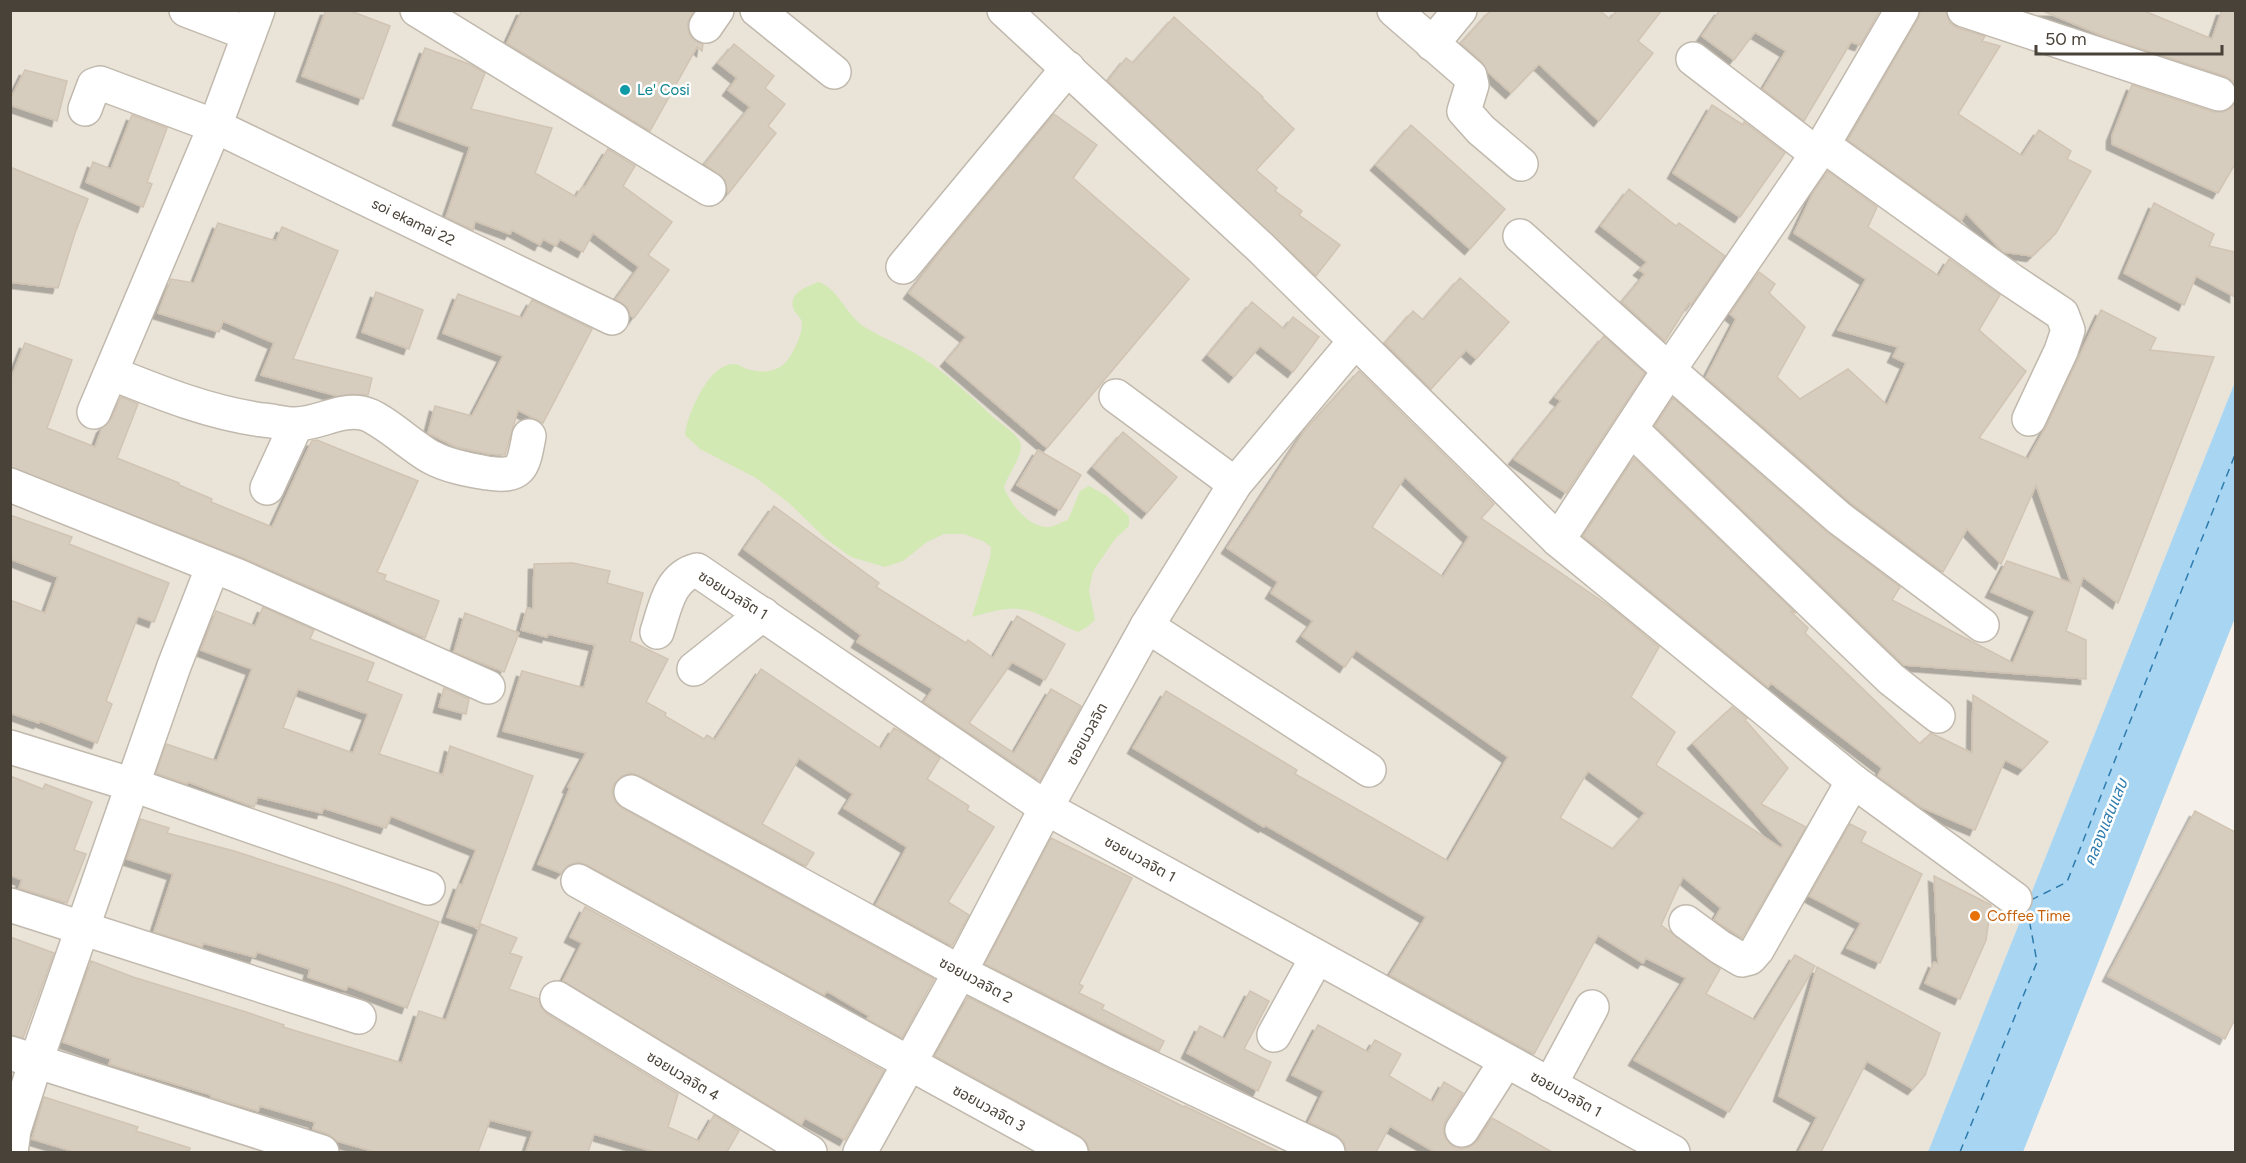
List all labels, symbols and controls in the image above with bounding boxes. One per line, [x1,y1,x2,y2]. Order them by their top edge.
scale bar [2036,18,2222,56]
text: 50 m [2045,28,2087,50]
place label: Le' Cosi [637,81,690,99]
marker: Le' Cosi [618,83,632,97]
street label: soi ekamai 22 [369,194,458,250]
street label: ซอยนวลจิต 1 [695,567,771,623]
street label: ซอยนวลจิต [1063,700,1111,768]
water label: คลองแสนแสบ [2079,775,2132,869]
street label: ซอยนวลจิต 1 [1101,832,1179,886]
place label: Coffee Time [1987,907,2070,925]
marker: Coffee Time [1968,909,1982,923]
street label: ซอยนวลจิต 2 [936,953,1016,1007]
street label: ซอยนวลจิต 4 [643,1047,723,1105]
street label: ซอยนวลจิต 1 [1527,1067,1605,1121]
street label: ซอยนวลจิต 3 [949,1081,1029,1135]

